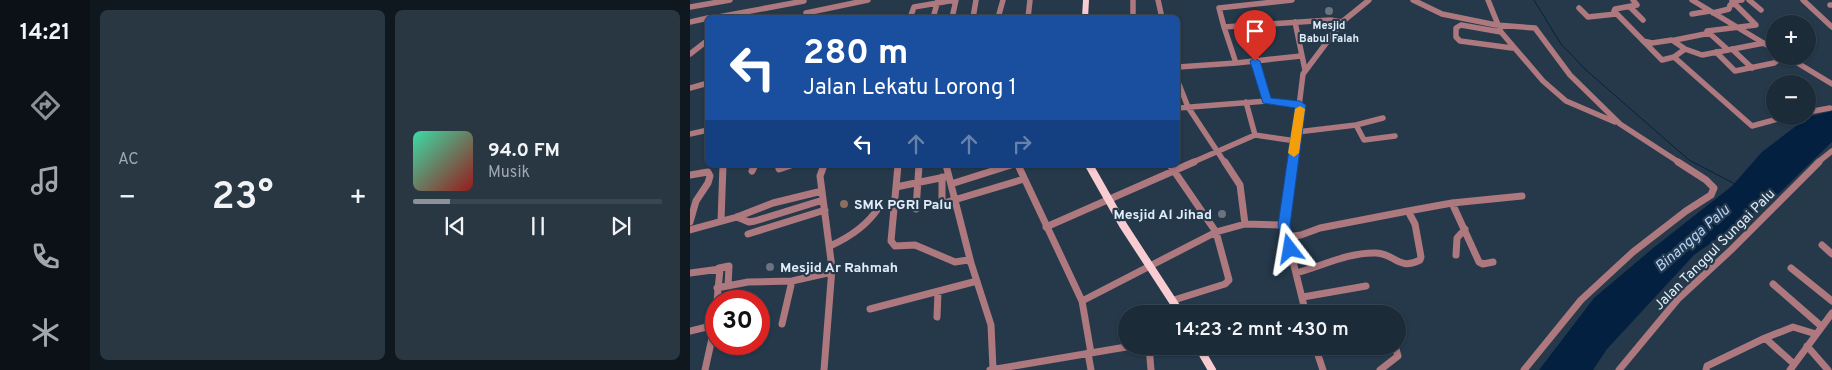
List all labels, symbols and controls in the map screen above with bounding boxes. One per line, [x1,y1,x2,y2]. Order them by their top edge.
marker: Mesjid Babul Falah [1323,5,1335,17]
pin [1234,10,1276,61]
map controls [1766,15,1816,125]
button: + [1766,15,1816,65]
icon: arrive [1241,17,1269,45]
place label: Mesjid Babul Falah [1299,19,1359,46]
text: 14:21 [20,20,70,47]
text: 280 m [803,32,908,76]
icon: left [720,35,785,100]
text: Jalan Lekatu Lorong 1 [803,75,1017,102]
button: − [1766,75,1816,125]
icon: directions [28,88,63,123]
icon: left [849,130,877,158]
icon: ahead [902,130,930,158]
icon: ahead [955,130,983,158]
icon: right [1008,130,1036,158]
text: 94.0 FM [488,139,560,163]
text: AC [118,150,139,170]
icon: music [28,163,63,198]
text: Musik [488,163,530,183]
text: 23° [212,174,273,223]
text: − [118,181,136,217]
text: + [349,181,367,217]
street label: Jalan Tanggul Sungai Palu [1651,186,1779,314]
place label: SMK PGRI Palu [854,197,952,214]
marker: SMK PGRI Palu [838,198,850,210]
water label: Binangga Palu [1652,201,1735,277]
place label: Mesjid Al Jihad [1114,207,1212,224]
marker: Mesjid Al Jihad [1216,208,1228,220]
icon: previous [441,212,469,240]
icon: pause [524,212,552,240]
icon: next [607,212,635,240]
position arrow [1263,222,1315,274]
icon: phone [28,239,63,274]
place label: Mesjid Ar Rahmah [780,260,898,277]
marker: Mesjid Ar Rahmah [764,261,776,273]
speed limit sign: 30 [705,290,770,355]
icon: climate [28,315,63,350]
text: 14:23 · 2 mnt · 430 m [1175,318,1349,342]

